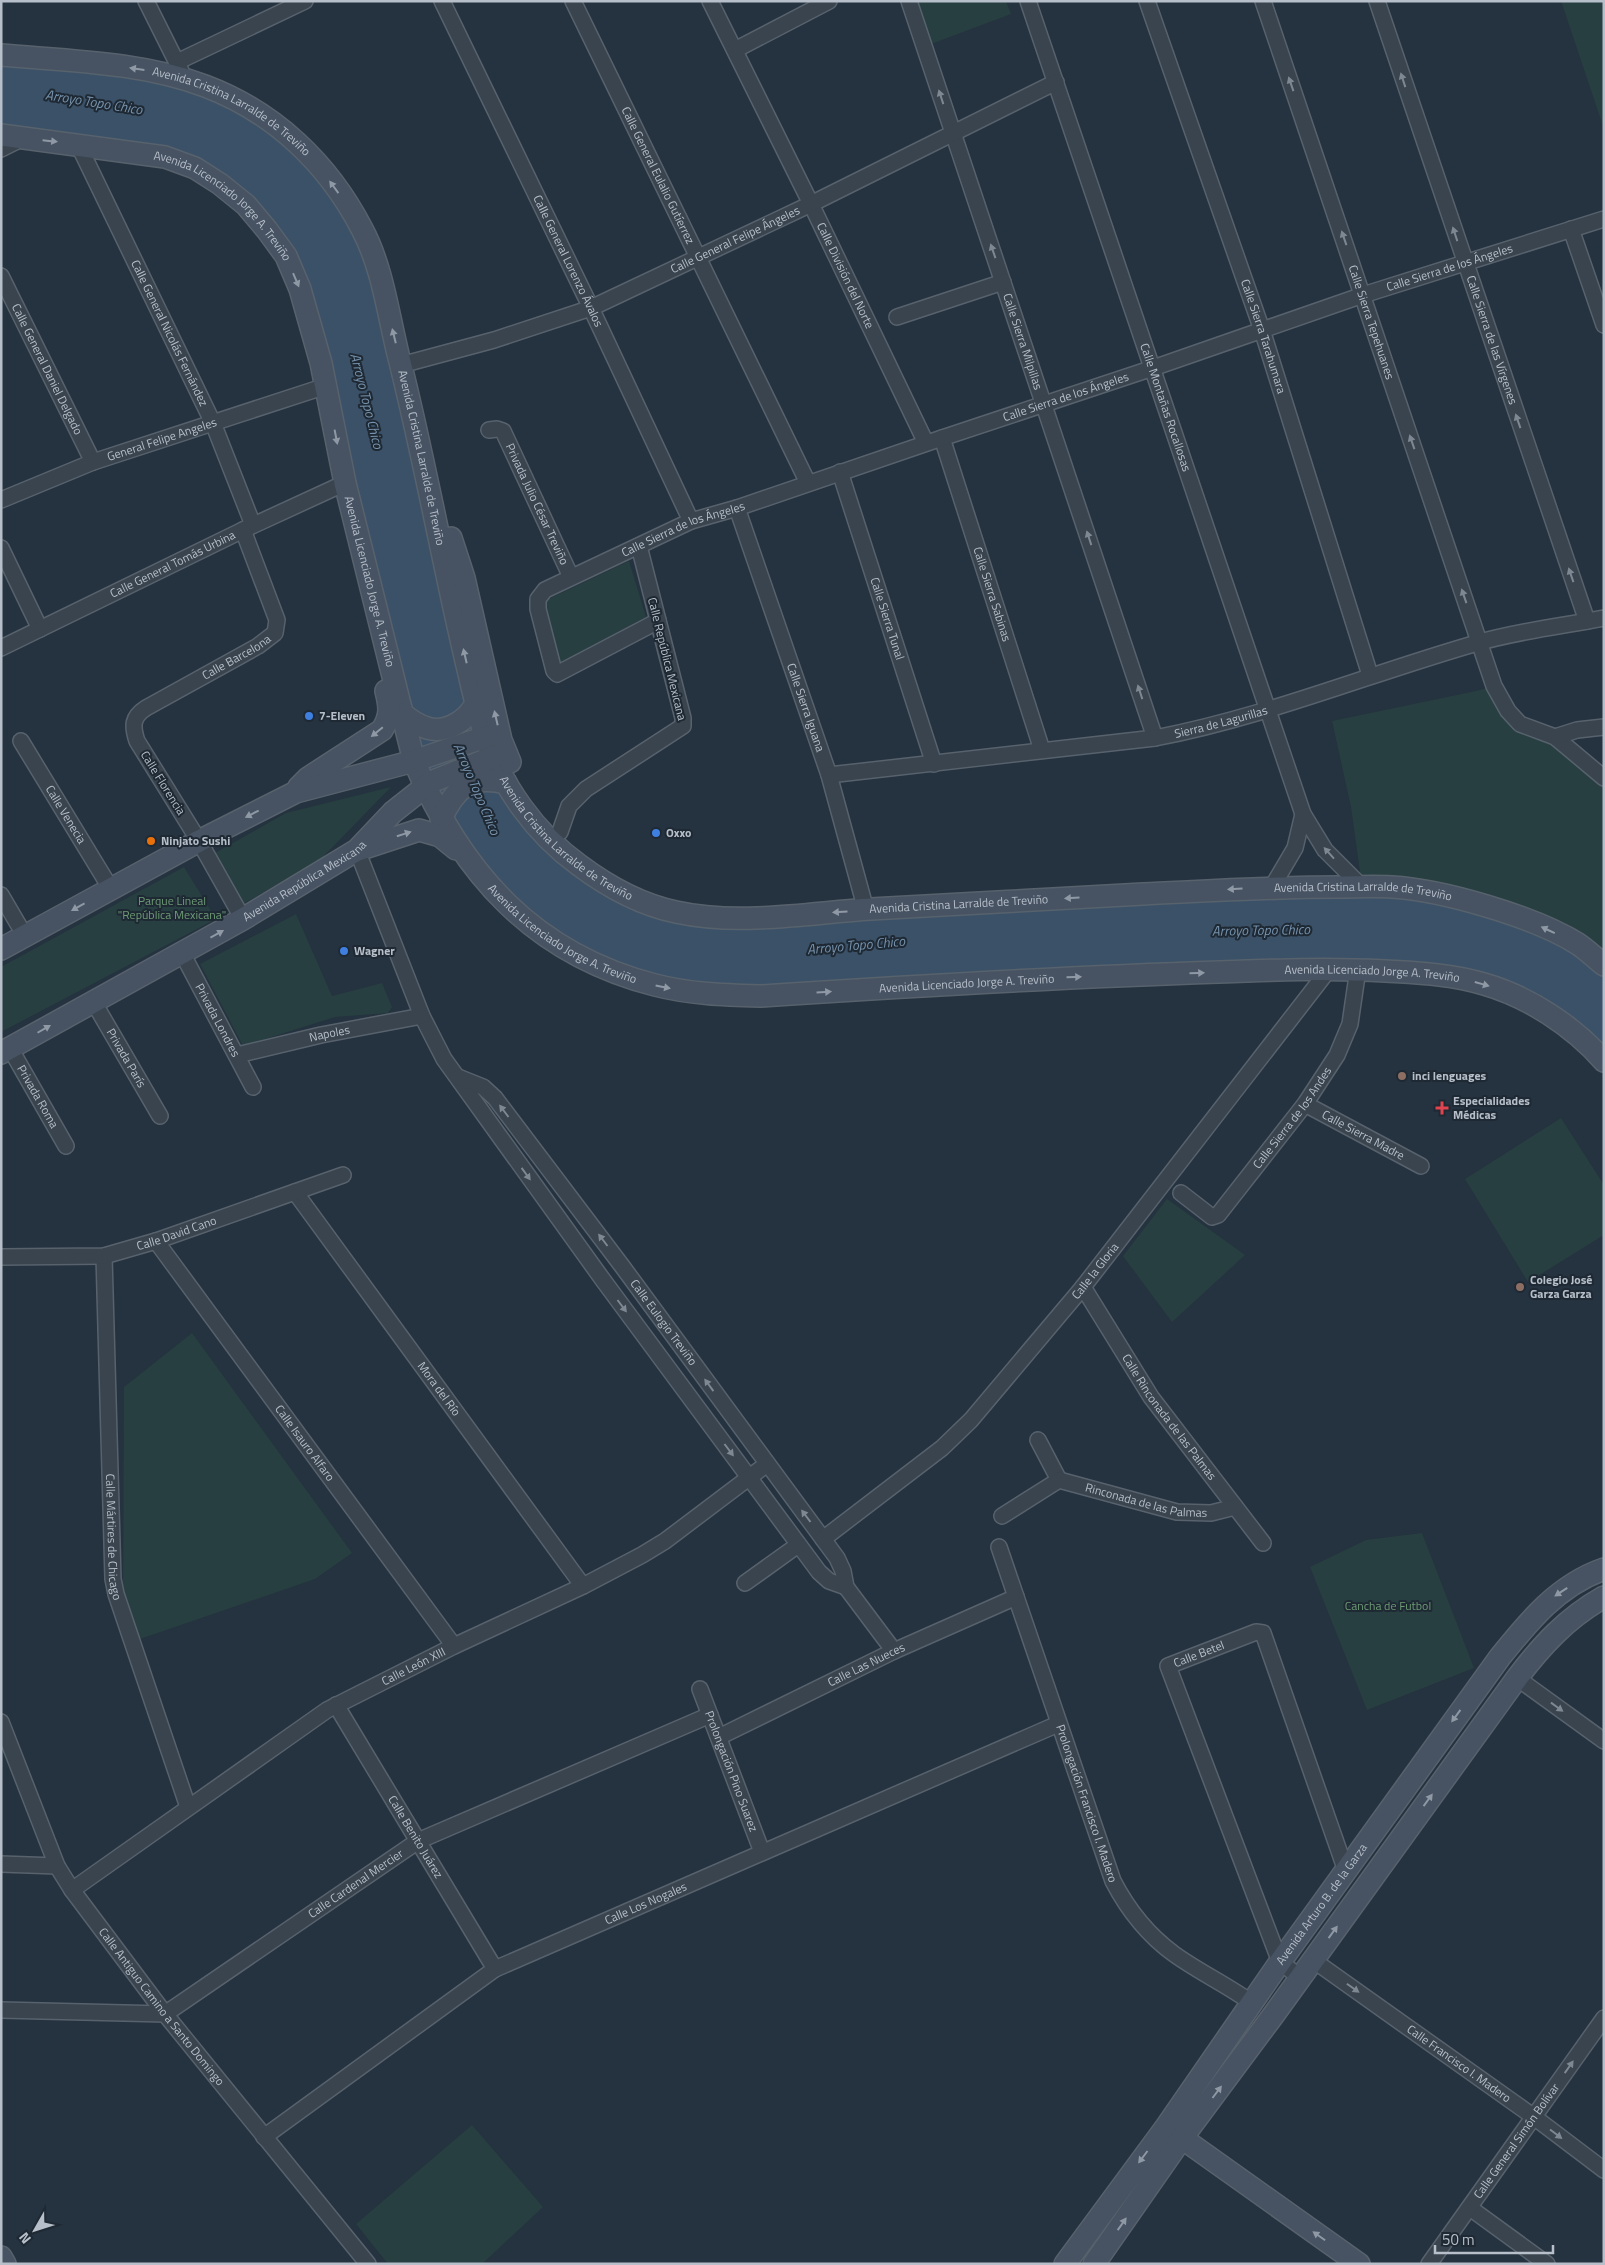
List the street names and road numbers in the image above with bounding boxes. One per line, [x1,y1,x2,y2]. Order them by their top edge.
street label: Avenida Cristina Larralde de Treviño [151,61,315,160]
street label: Calle General Eulalio Gutíerrez [617,103,700,247]
street label: Avenida Licenciado Jorge A. Treviño [153,146,297,264]
street label: Calle General Lorenzo Ávalos [528,192,609,330]
street label: Calle General Felipe Ángeles [667,200,803,278]
street label: Calle División del Norte [812,219,880,332]
street label: Calle Sierra de los Ángeles [1384,238,1515,296]
street label: Calle General Nicolás Fernández [126,256,213,409]
street label: Calle Sierra Tepehuanes [1344,262,1400,382]
street label: Calle Sierra de las Vírgenes [1462,273,1523,407]
street label: Calle Sierra Tarahumara [1236,276,1291,396]
street label: Calle Sierra Milpillas [998,291,1048,393]
street label: Calle General Daniel Delgado [7,300,88,438]
street label: Calle Montañas Rocallosas [1135,340,1197,474]
street label: Calle Sierra de los Ángeles [1000,367,1131,426]
street label: Avenida Cristina Larralde de Treviño [393,368,450,547]
street label: General Felipe Angeles [104,412,219,466]
street label: Privada Julio César Treviño [501,440,574,568]
street label: Avenida Licenciado Jorge A. Treviño [340,494,400,669]
street label: Calle Sierra de los Ángeles [618,496,748,562]
street label: Calle General Tomás Urbina [106,525,238,603]
street label: Calle Sierra Sabinas [968,544,1017,644]
street label: Calle Sierra Tunal [865,575,910,662]
street label: Calle República Mexicana [643,595,692,722]
street label: Calle Barcelona [198,629,275,684]
street label: Calle Sierra Iguana [782,660,830,754]
street label: Sierra de Lagurillas [1173,700,1270,743]
street label: Calle Florencia [136,747,191,819]
street label: Avenida Cristina Larralde de Treviño [495,772,636,905]
street label: Calle Venecia [41,781,91,847]
street label: Avenida República Mexicana [239,836,371,926]
street label: Avenida Cristina Larralde de Treviño [1274,877,1454,906]
street label: Avenida Licenciado Jorge A. Treviño [484,879,639,988]
street label: Avenida Cristina Larralde de Treviño [869,889,1049,918]
street label: Avenida Licenciado Jorge A. Treviño [1284,959,1461,987]
street label: Avenida Licenciado Jorge A. Treviño [878,969,1055,998]
street label: Privada Londres [191,980,246,1061]
street label: Napoles [307,1020,352,1047]
street label: Privada París [102,1024,152,1091]
street label: Privada Roma [13,1061,64,1132]
street label: Calle Sierra de los Andes [1248,1062,1336,1173]
street label: Calle Sierra Madre [1319,1105,1408,1165]
street label: Calle David Cano [134,1210,219,1255]
street label: Calle la Gloria [1066,1238,1123,1303]
street label: Calle Eulogio Treviño [626,1275,702,1369]
street label: Calle Rinconada de las Palmas [1117,1350,1222,1484]
street label: Mora del Río [413,1357,466,1420]
street label: Calle Isauro Alfaro [271,1401,340,1485]
street label: Calle Mártires de Chicago [101,1473,127,1603]
street label: Rinconada de las Palmas [1083,1478,1208,1522]
street label: Calle Betel [1170,1635,1227,1672]
street label: Calle Las Nueces [824,1637,908,1691]
street label: Calle León XIII [378,1642,449,1690]
street label: Prolongación Pino Suarez [700,1708,763,1834]
street label: Prolongación Francisco I. Madero [1051,1722,1123,1885]
street label: Calle Benito Juárez [383,1791,448,1882]
street label: Avenida Arturo B. de la Garza [1271,1839,1372,1969]
street label: Calle Cardenal Mercier [304,1844,407,1923]
street label: Calle Los Nogales [601,1876,690,1929]
street label: Calle Antiguo Camino a Santo Domingo [94,1923,230,2090]
street label: Calle Francisco I. Madero [1403,2020,1515,2107]
street label: Calle General Simón Bolívar [1468,2079,1564,2202]

